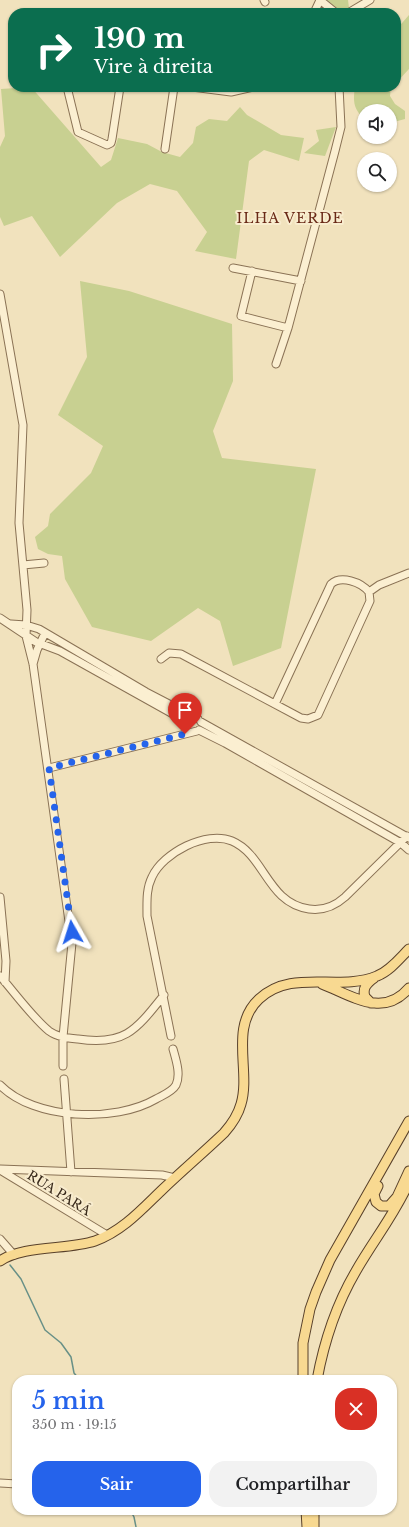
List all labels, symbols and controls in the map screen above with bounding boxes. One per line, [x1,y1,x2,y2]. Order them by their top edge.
text: 190 m [94,21,185,56]
icon: right [28,24,80,76]
text: Vire à direita [94,56,213,78]
map controls [357,104,397,192]
button: sound [357,104,397,144]
button: search [357,152,397,192]
district label: ILHA VERDE [236,209,344,227]
pin [168,693,202,734]
icon: arrive [174,699,196,721]
position arrow [51,911,93,953]
street label: RUA PARÁ [24,1167,95,1220]
text: 5 min [32,1386,105,1415]
button: close [335,1388,377,1430]
text: 350 m · 19:15 [32,1416,117,1433]
button: Sair [32,1461,201,1507]
button: Compartilhar [209,1461,377,1507]

